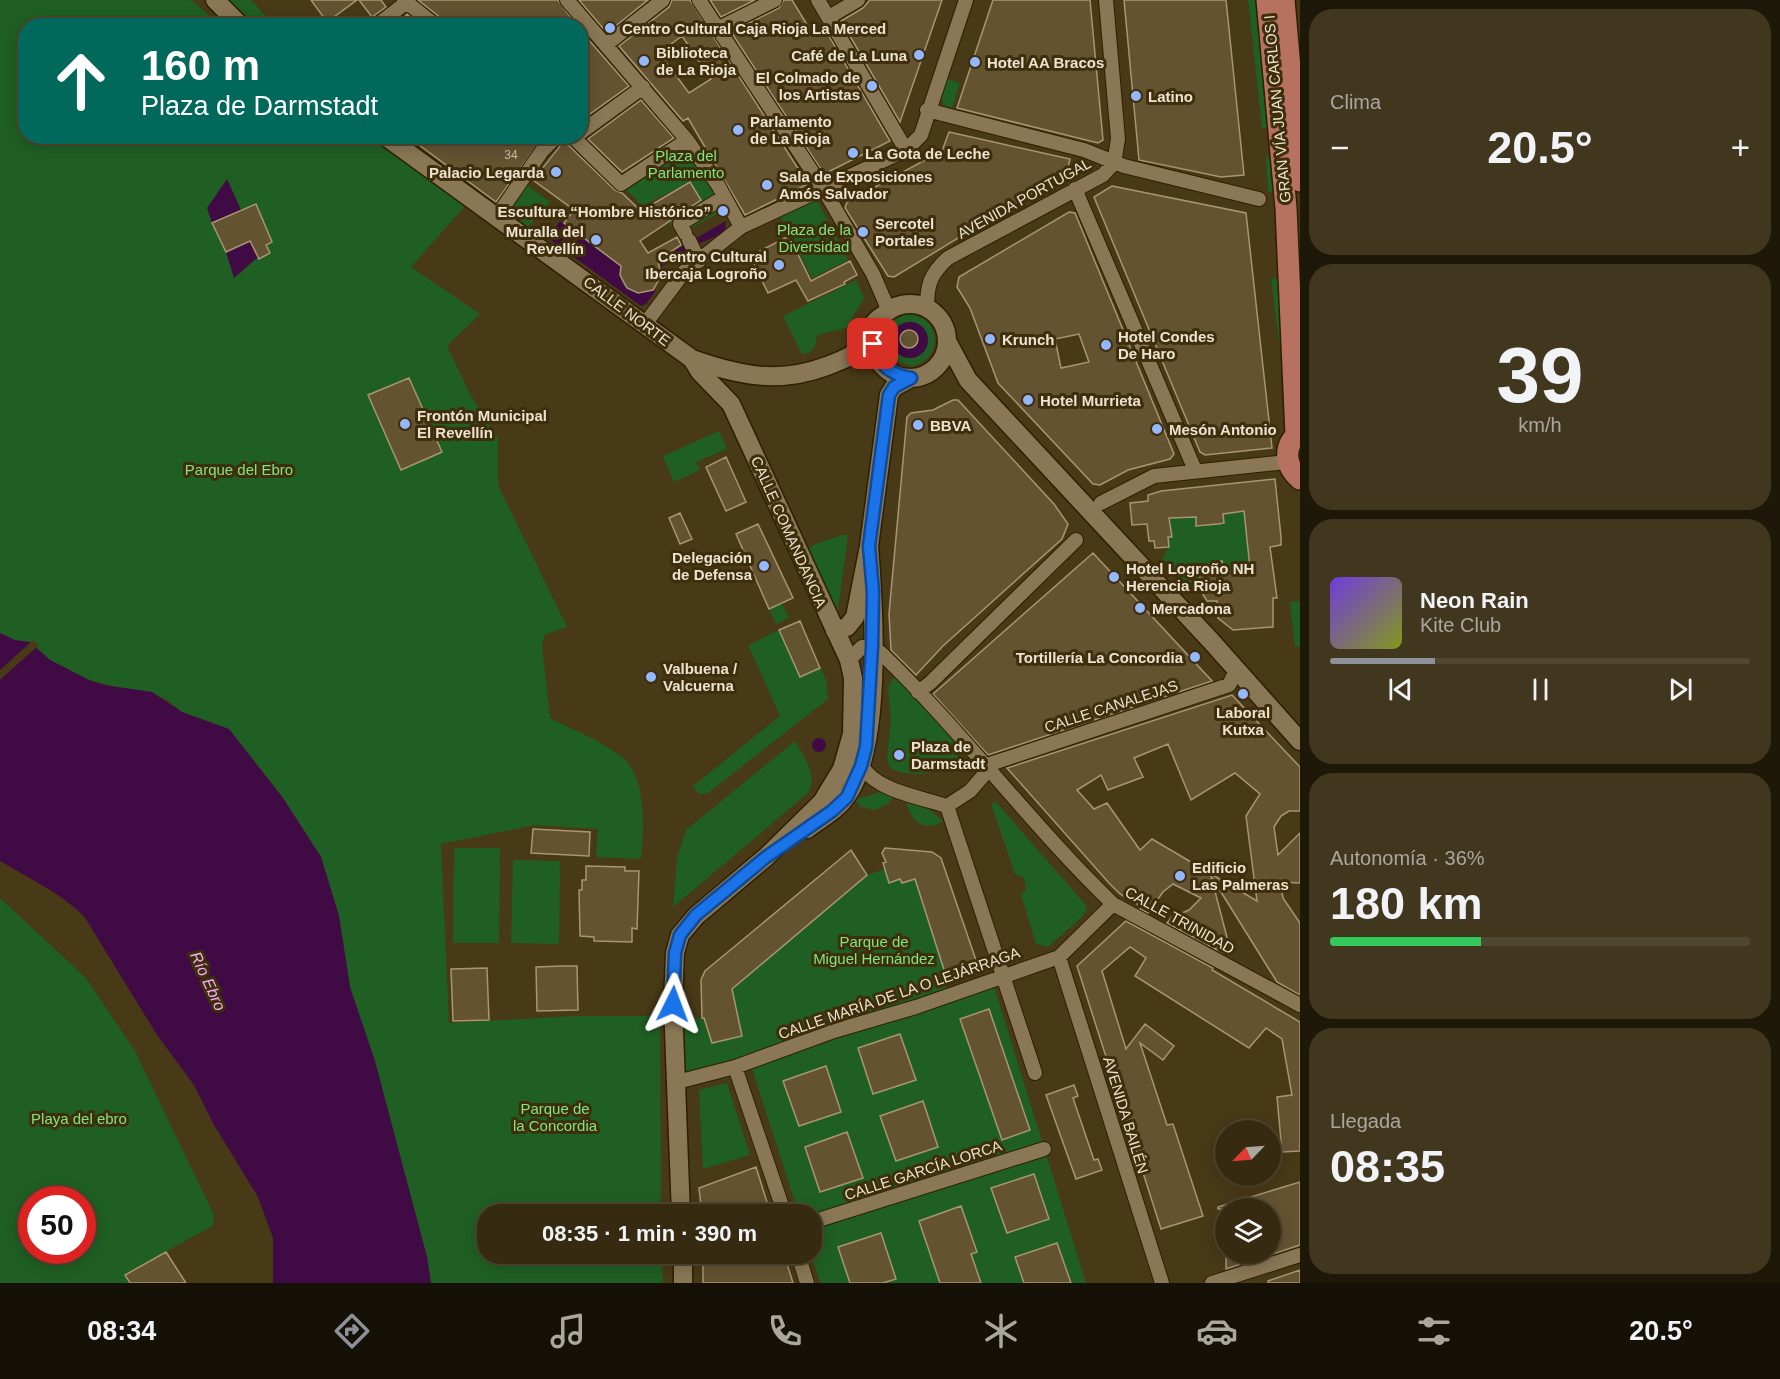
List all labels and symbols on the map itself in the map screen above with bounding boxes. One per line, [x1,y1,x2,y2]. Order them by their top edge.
street label: GRAN VÍA JUAN CARLOS I [1260,14,1294,204]
place label: Centro Cultural Caja Rioja La Merced [622,20,886,37]
marker: Centro Cultural Caja Rioja La Merced [603,21,617,35]
place label: Biblioteca de La Rioja [656,44,737,78]
place label: Café de La Luna [791,47,908,64]
marker: Café de La Luna [912,48,926,62]
marker: Biblioteca de La Rioja [637,54,651,68]
place label: Hotel AA Bracos [987,54,1104,71]
marker: Hotel AA Bracos [968,55,982,69]
place label: El Colmado de los Artistas [756,69,860,103]
marker: El Colmado de los Artistas [865,79,879,93]
place label: Latino [1148,88,1193,105]
marker: Latino [1129,89,1143,103]
place label: Parlamento de La Rioja [750,113,832,147]
marker: Parlamento de La Rioja [731,123,745,137]
place label: La Gota de Leche [865,145,990,162]
marker: La Gota de Leche [846,146,860,160]
park label: Plaza del Parlamento [648,147,724,181]
house number: 34 [504,148,518,162]
street label: AVENIDA PORTUGAL [954,154,1094,242]
place label: Palacio Legarda [429,164,545,181]
marker: Palacio Legarda [549,165,563,179]
place label: Sala de Exposiciones Amós Salvador [779,168,932,202]
marker: Sala de Exposiciones Amós Salvador [760,178,774,192]
place label: Escultura “Hombre Histórico” [498,203,711,220]
marker: Escultura “Hombre Histórico” [716,204,730,218]
place label: Sercotel Portales [875,215,934,249]
park label: Plaza de la Diversidad [777,221,852,255]
place label: Muralla del Revellín [506,223,584,257]
marker: Sercotel Portales [856,225,870,239]
marker: Muralla del Revellín [589,233,603,247]
place label: Centro Cultural Ibercaja Logroño [645,248,767,282]
marker: Centro Cultural Ibercaja Logroño [772,258,786,272]
street label: CALLE NORTE [580,273,674,349]
pin [847,318,898,369]
place label: Hotel Condes De Haro [1118,328,1215,362]
place label: Krunch [1002,331,1055,348]
marker: Krunch [983,332,997,346]
marker: Hotel Condes De Haro [1099,338,1113,352]
place label: Hotel Murrieta [1040,392,1142,409]
marker: Hotel Murrieta [1021,393,1035,407]
place label: Frontón Municipal El Revellín [417,407,547,441]
marker: Frontón Municipal El Revellín [398,417,412,431]
place label: BBVA [930,417,972,434]
marker: BBVA [911,418,925,432]
place label: Mesón Antonio [1169,421,1277,438]
marker: Mesón Antonio [1150,422,1164,436]
street label: CALLE COMANDANCIA [748,454,830,610]
park label: Parque del Ebro [185,461,293,478]
place label: Delegación de Defensa [672,549,753,583]
marker: Delegación de Defensa [757,559,771,573]
place label: Hotel Logroño NH Herencia Rioja [1126,560,1254,594]
marker: Hotel Logroño NH Herencia Rioja [1107,570,1121,584]
place label: Mercadona [1152,600,1232,617]
marker: Mercadona [1133,601,1147,615]
place label: Tortillería La Concordia [1016,649,1184,666]
marker: Tortillería La Concordia [1188,650,1202,664]
place label: Valbuena / Valcuerna [663,660,738,694]
marker: Valbuena / Valcuerna [644,670,658,684]
street label: CALLE CANALEJAS [1042,676,1180,736]
marker: Laboral Kutxa [1236,687,1250,701]
place label: Laboral Kutxa [1216,704,1270,738]
place label: Plaza de Darmstadt [911,738,985,772]
marker: Plaza de Darmstadt [892,748,906,762]
place label: Edificio Las Palmeras [1192,859,1289,893]
marker: Edificio Las Palmeras [1173,869,1187,883]
street label: CALLE TRINIDAD [1122,883,1238,957]
park label: Parque de Miguel Hernández [813,933,935,967]
street label: CALLE MARÍA DE LA O LEJÁRRAGA [776,944,1022,1042]
water label: Río Ebro [187,949,229,1013]
position arrow [641,972,705,1036]
street label: AVENIDA BAILÉN [1100,1054,1152,1176]
park label: Parque de la Concordia [513,1100,598,1134]
park label: Playa del ebro [31,1110,127,1127]
north arrow [1215,1120,1281,1186]
street label: CALLE GARCÍA LORCA [842,1137,1004,1203]
speed limit sign: 50 [18,1186,96,1264]

